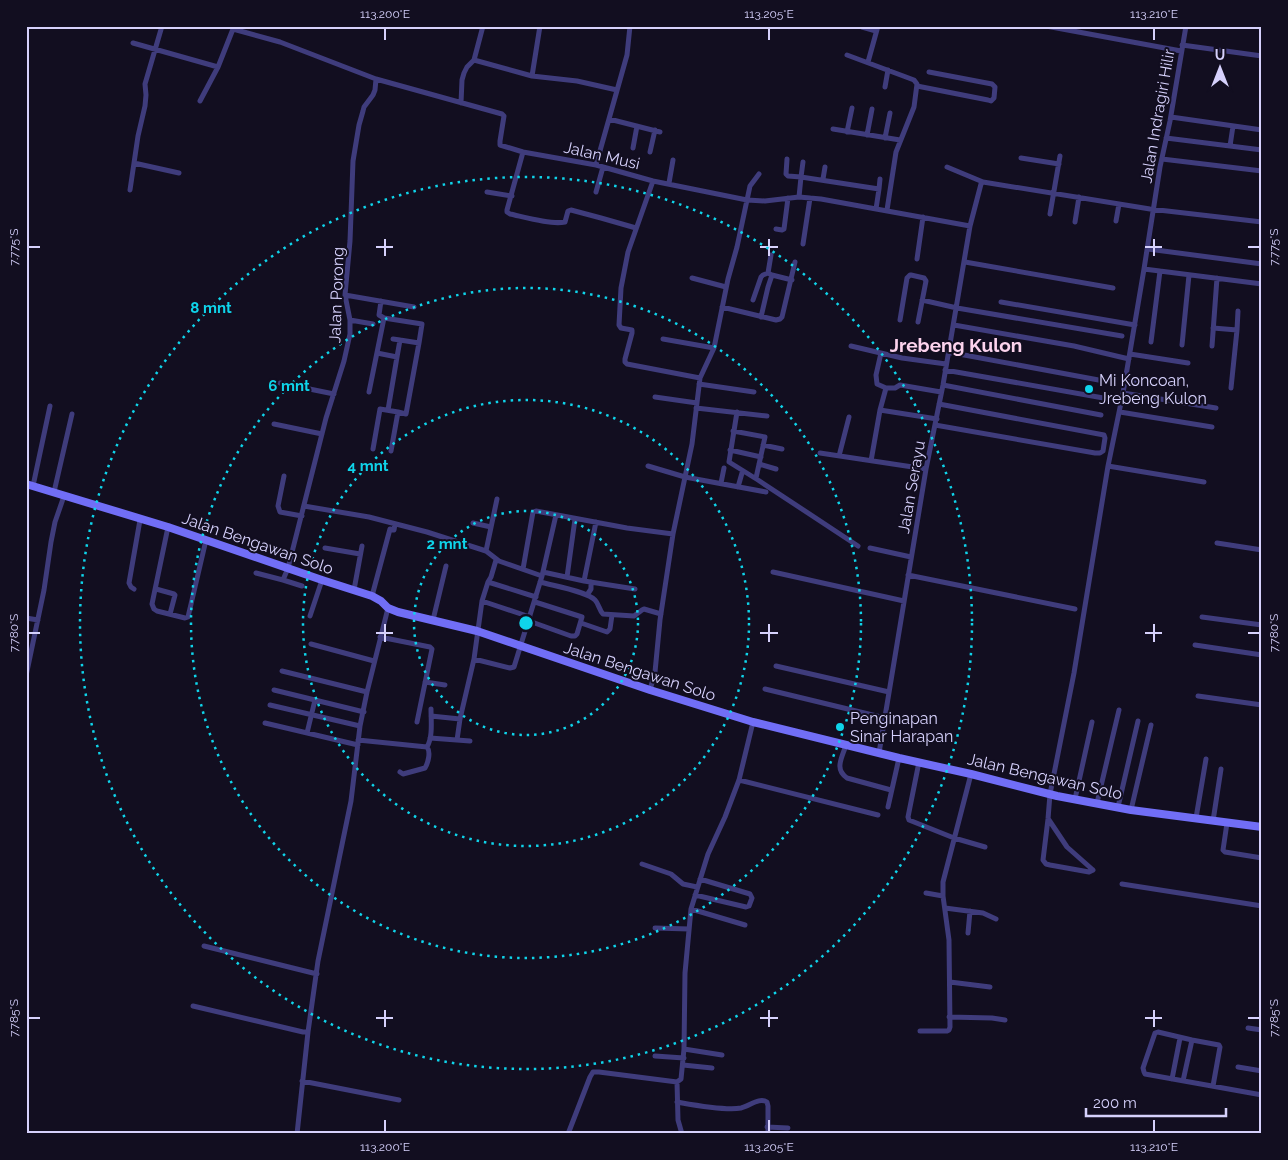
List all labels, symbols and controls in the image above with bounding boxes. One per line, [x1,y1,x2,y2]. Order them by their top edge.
text: 113.200°E [360,7,410,21]
text: 113.205°E [744,7,794,21]
text: 113.210°E [1130,7,1178,21]
north arrow [1196,42,1246,92]
street label: Jalan Indragiri Hilir [1136,47,1179,185]
text: U [1215,47,1225,63]
street label: Jalan Musi [562,138,642,173]
text: 7.775°S [7,228,21,266]
text: 7.775°S [1267,228,1281,266]
street label: Jalan Porong [325,247,348,343]
text: 8 mnt [190,299,232,317]
district label: Jrebeng Kulon [890,334,1022,356]
place label: Mi Koncoan, Jrebeng Kulon [1099,371,1207,408]
text: 6 mnt [268,377,310,395]
marker: Mi Koncoan, Jrebeng Kulon [1083,383,1095,395]
street label: Jalan Serayu [894,439,929,535]
text: 4 mnt [348,457,389,475]
street label: Jalan Bengawan Solo [180,509,336,578]
text: 2 mnt [427,535,468,553]
text: 7.780°S [7,614,21,652]
centre of rings [517,614,535,632]
text: 7.780°S [1267,614,1281,652]
street label: Jalan Bengawan Solo [562,638,718,705]
place label: Penginapan Sinar Harapan [850,709,953,746]
marker: Penginapan Sinar Harapan [834,721,846,733]
street label: Jalan Bengawan Solo [966,749,1124,804]
text: 7.785°S [7,999,21,1037]
text: 7.785°S [1267,999,1281,1037]
scale bar [1086,1085,1226,1117]
text: 200 m [1093,1094,1137,1112]
text: 113.200°E [360,1140,410,1154]
text: 113.205°E [744,1140,794,1154]
text: 113.210°E [1130,1140,1178,1154]

